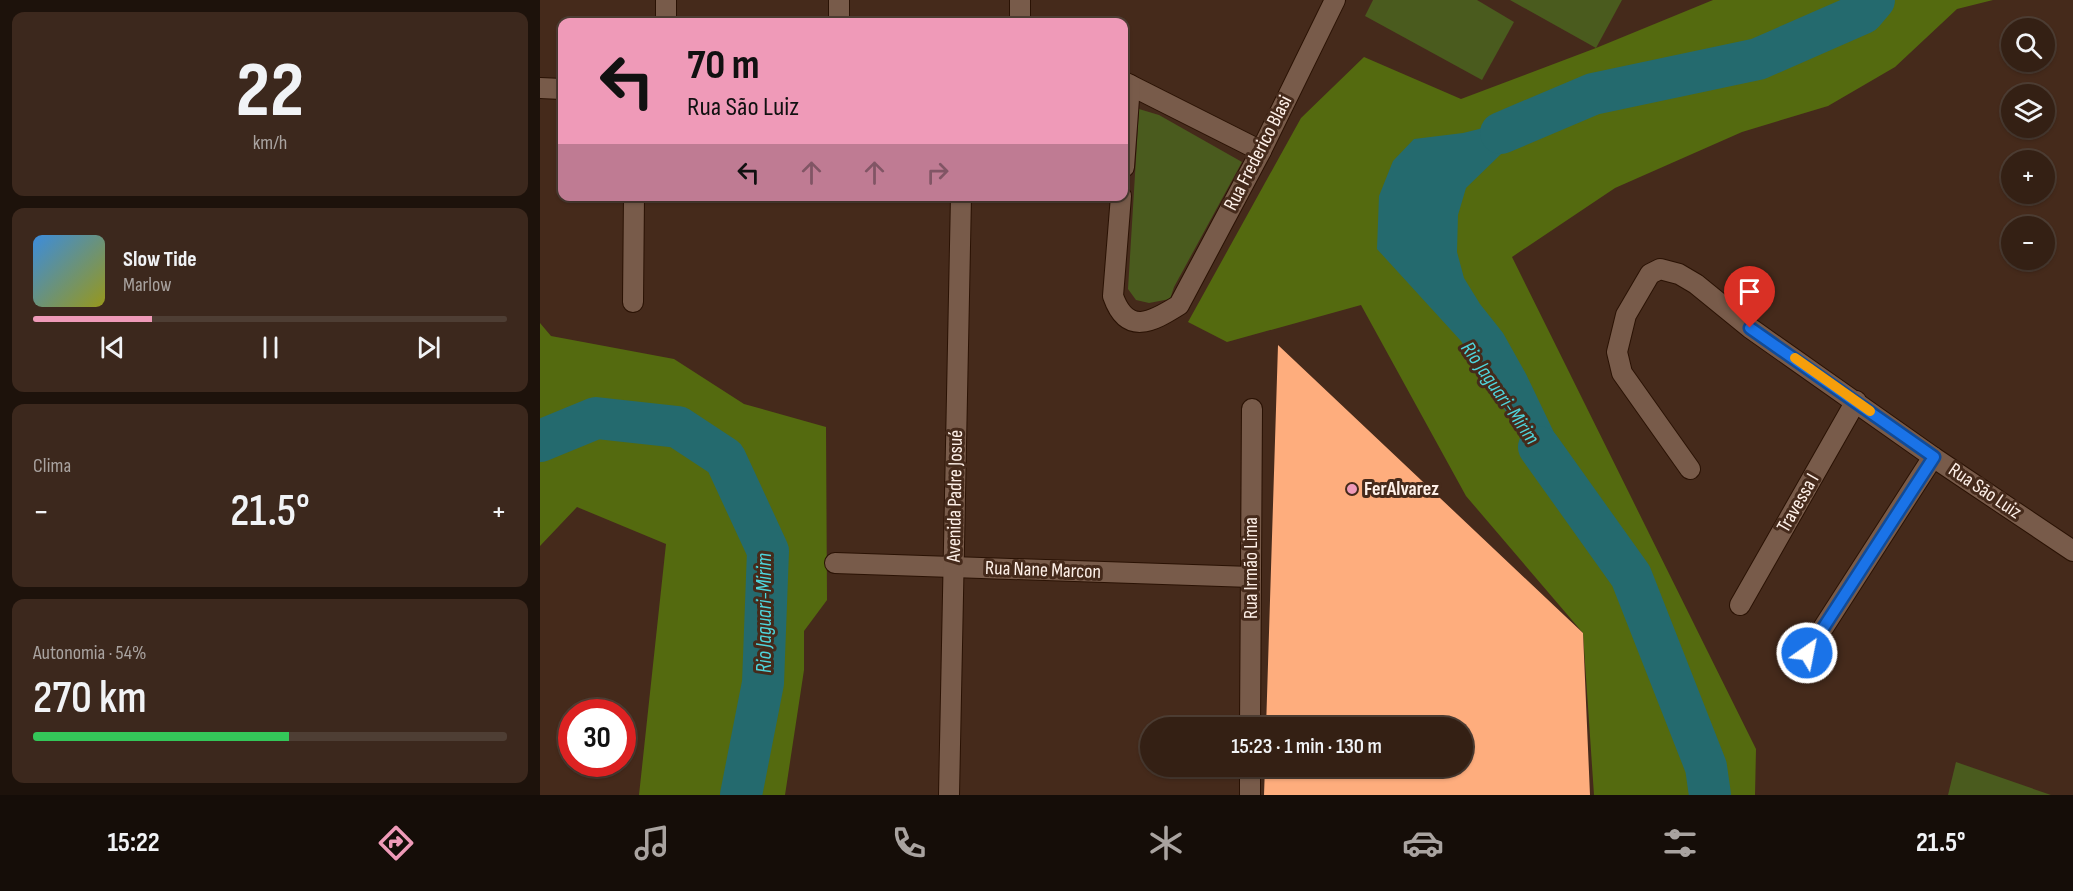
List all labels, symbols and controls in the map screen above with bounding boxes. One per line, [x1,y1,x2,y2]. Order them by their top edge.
map controls [2001,18,2055,270]
button: search [2001,18,2055,72]
text: 70 m [687,40,760,91]
icon: left [588,42,666,120]
text: 22 [236,45,304,138]
button: layers [2001,84,2055,138]
text: Rua São Luiz [687,91,799,123]
street label: Rua Frederico Blasi [1219,91,1297,215]
text: km/h [253,131,287,155]
button: + [2001,150,2055,204]
icon: left [732,156,765,189]
icon: ahead [795,156,828,189]
icon: ahead [858,156,891,189]
icon: right [921,156,954,189]
button: − [2001,216,2055,270]
text: Slow Tide [123,246,197,273]
pin [1724,266,1775,328]
text: Marlow [123,273,171,297]
icon: arrive [1733,275,1766,308]
icon: previous [96,331,129,364]
icon: pause [254,331,287,364]
icon: next [412,331,445,364]
water label: Rio Jaguari-Mirim [1455,337,1545,449]
street label: Avenida Padre Josué [942,430,968,563]
text: Clima [33,454,71,478]
street label: Rua São Luiz [1944,458,2026,524]
street label: Travessa I [1772,469,1824,537]
place label: FerAlvarez [1364,477,1439,501]
marker: FerAlvarez [1345,482,1359,496]
text: 21.5° [230,484,310,539]
text: − [33,492,49,532]
text: + [491,492,507,532]
street label: Rua Irmão Lima [1239,517,1263,619]
water label: Rio Jaguari-Mirim [752,553,777,673]
street label: Rua Nane Marcon [985,556,1101,584]
position arrow [1775,621,1839,685]
text: Autonomia · 54% [33,641,147,665]
text: 270 km [33,671,147,726]
speed limit sign: 30 [558,699,636,777]
text: 15:23 · 1 min · 130 m [1231,733,1382,760]
icon: directions [375,822,417,864]
icon: music [631,822,673,864]
icon: phone [888,822,930,864]
icon: climate [1145,822,1187,864]
icon: car [1402,822,1444,864]
icon: filters [1659,822,1701,864]
text: 15:22 [107,827,160,859]
text: 21.5° [1916,827,1966,859]

